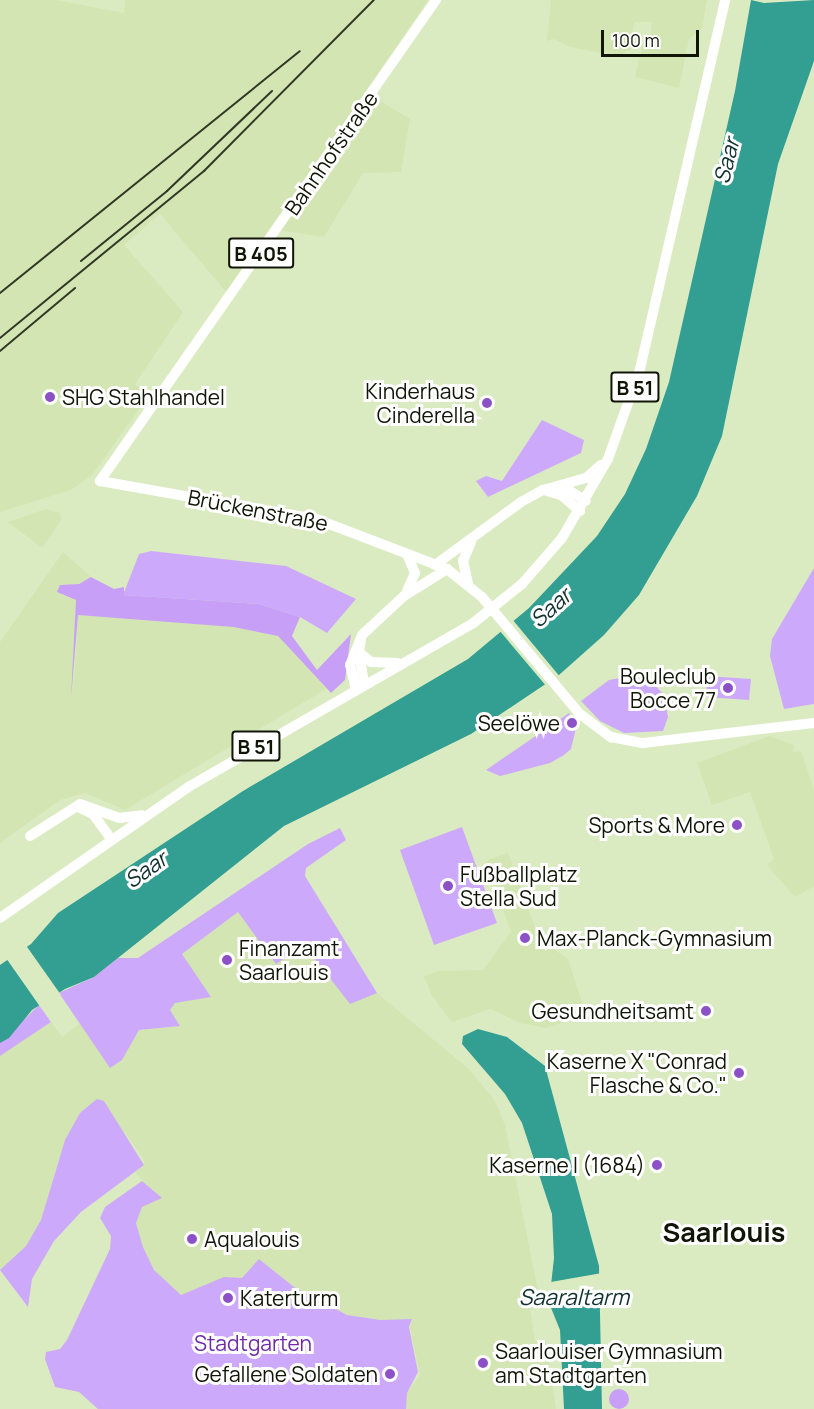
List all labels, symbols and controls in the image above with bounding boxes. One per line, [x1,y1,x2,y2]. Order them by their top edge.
scale bar [604,18,702,56]
text: 100 m [612,28,660,52]
street label: Bahnhofstraße [279,86,383,220]
water label: Saar [709,136,745,186]
road number: B 405 [228,236,294,270]
road number: B 51 [610,370,660,404]
place label: Kinderhaus Cinderella [365,378,475,428]
place label: SHG Stahlhandel [62,384,225,410]
marker: SHG Stahlhandel [43,390,57,404]
marker: Kinderhaus Cinderella [480,396,494,410]
street label: Brückenstraße [186,484,330,536]
water label: Saar [525,583,577,633]
place label: Bouleclub Bocce 77 [620,663,716,713]
marker: Bouleclub Bocce 77 [721,681,735,695]
place label: Seelöwe [478,710,560,736]
marker: Seelöwe [565,716,579,730]
road number: B 51 [230,729,282,763]
place label: Sports & More [588,812,725,838]
marker: Sports & More [730,818,744,832]
water label: Saar [120,846,172,894]
place label: Fußballplatz Stella Sud [460,861,578,911]
marker: Fußballplatz Stella Sud [441,879,455,893]
place label: Max-Planck-Gymnasium [537,925,772,951]
marker: Max-Planck-Gymnasium [518,931,532,945]
place label: Finanzamt Saarlouis [239,935,339,985]
marker: Finanzamt Saarlouis [220,953,234,967]
place label: Gesundheitsamt [532,998,694,1024]
marker: Gesundheitsamt [699,1004,713,1018]
place label: Kaserne X "Conrad Flasche & Co." [547,1048,727,1098]
marker: Kaserne X "Conrad Flasche & Co." [732,1066,746,1080]
place label: Kaserne I (1684) [489,1152,645,1178]
marker: Kaserne I (1684) [650,1158,664,1172]
district label: Saarlouis [663,1216,785,1248]
place label: Aqualouis [204,1226,300,1252]
marker: Aqualouis [185,1232,199,1246]
place label: Katerturm [240,1285,338,1311]
water label: Saaraltarm [519,1285,629,1311]
marker: Katerturm [221,1291,235,1305]
park label: Stadtgarten [194,1330,312,1356]
place label: Saarlouiser Gymnasium am Stadtgarten [495,1338,723,1388]
marker: Saarlouiser Gymnasium am Stadtgarten [476,1356,490,1370]
place label: Gefallene Soldaten [195,1361,378,1387]
marker: Gefallene Soldaten [383,1367,397,1381]

